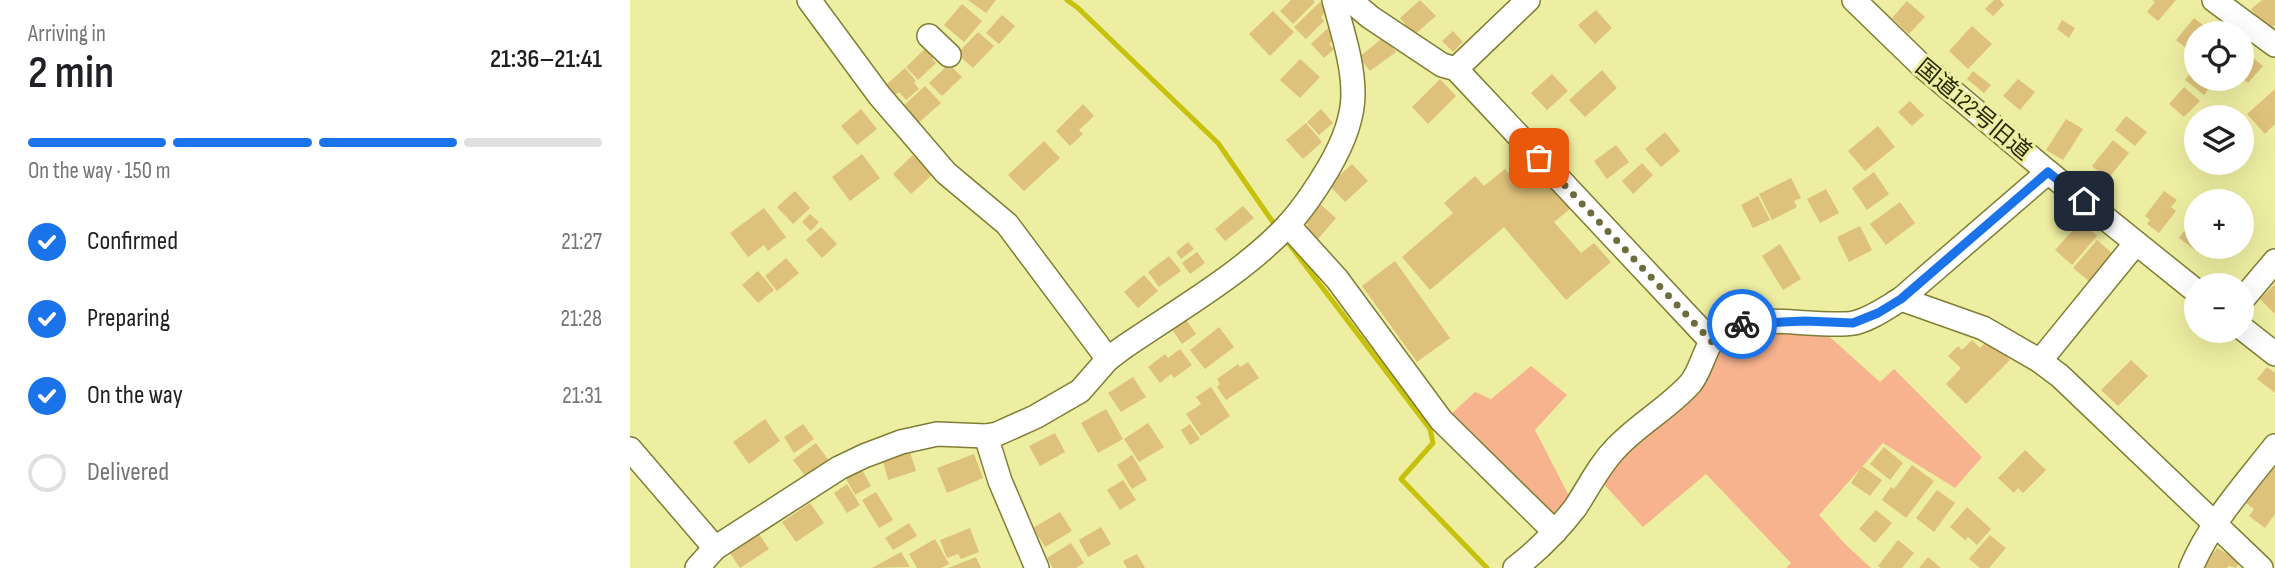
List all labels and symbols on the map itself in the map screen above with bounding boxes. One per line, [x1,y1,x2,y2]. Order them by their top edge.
street label: 国道122号旧道 [1910,53,2037,166]
pin [1509,128,1569,188]
pin [2054,171,2114,231]
courier [1707,289,1777,359]

